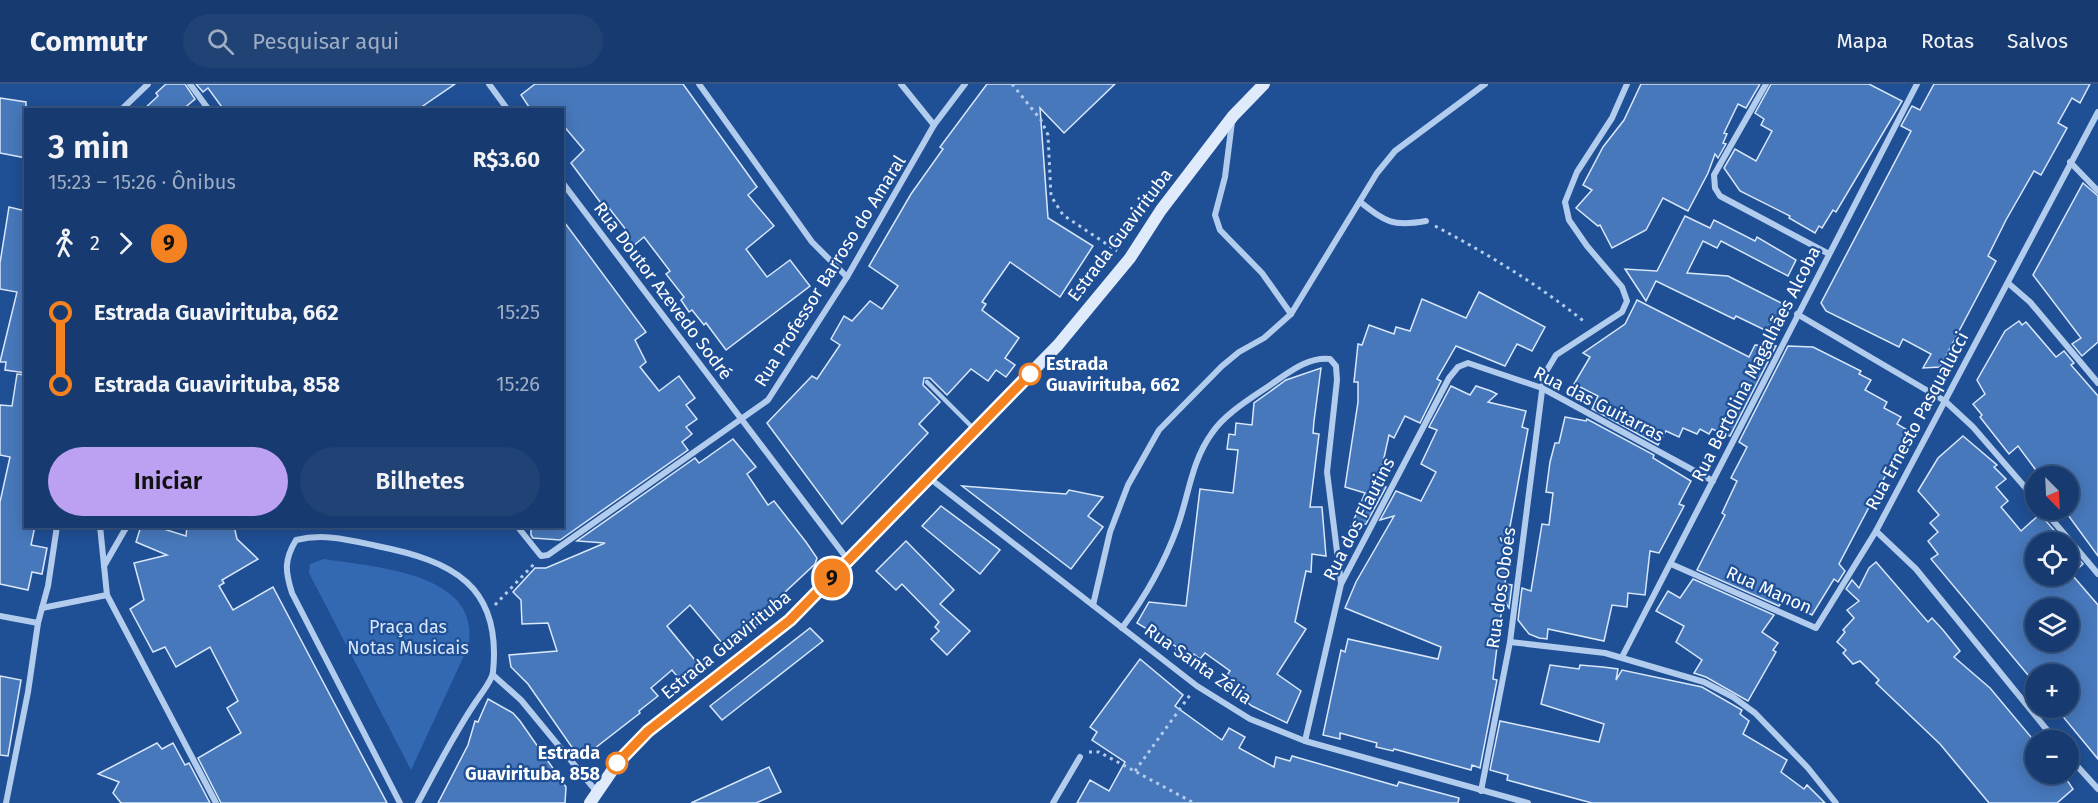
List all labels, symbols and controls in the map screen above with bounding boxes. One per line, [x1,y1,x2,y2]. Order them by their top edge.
search box [183,14,603,68]
text: Commutr [30,25,147,58]
icon: search [204,25,237,58]
text: Pesquisar aqui [252,28,399,55]
text: Mapa [1837,28,1888,54]
text: Rotas [1921,28,1974,54]
text: Salvos [2007,28,2068,54]
text: 3 min [48,127,129,167]
text: R$3.60 [473,146,540,173]
street label: Rua Professor Barroso do Amaral [750,151,910,391]
street label: Estrada Guavirituba [1063,164,1177,306]
text: 15:23 – 15:26 · Ônibus [48,170,236,194]
street label: Rua Doutor Azevedo Sodré [589,198,737,384]
icon: walk [48,227,81,260]
icon: forward [109,227,142,260]
text: 9 [163,230,175,256]
text: 2 [90,231,100,255]
street label: Rua Bertolina Magalhães Alcoba [1687,243,1825,485]
text: Estrada Guavirituba, 662 [94,299,339,326]
text: 15:25 [497,300,540,324]
street label: Rua Ernesto Pasqualucci [1861,328,1973,514]
place label: Estrada Guavirituba, 662 [1046,353,1180,396]
street label: Rua das Guitarras [1530,362,1668,446]
marker: Estrada Guavirituba, 662 [1019,363,1041,385]
text: Estrada Guavirituba, 858 [94,371,340,398]
text: 15:26 [496,372,540,396]
button: Iniciar [48,447,288,516]
button: Bilhetes [300,447,540,516]
street label: Rua dos Flautins [1319,454,1399,584]
north arrow [2025,466,2079,520]
map controls [2025,466,2079,784]
street label: Rua dos Oboés [1482,526,1520,650]
button: locate [2025,532,2079,586]
line badge: 9 [812,558,852,598]
street label: Rua Manon [1723,561,1815,619]
text: 9 [826,565,838,591]
street label: Estrada Guavirituba [657,586,795,704]
button: layers [2025,598,2079,652]
park label: Praça das Notas Musicais [347,616,469,659]
street label: Rua Santa Zélia [1140,619,1256,709]
button: + [2025,664,2079,718]
button: − [2025,730,2079,784]
place label: Estrada Guavirituba, 858 [465,742,600,785]
marker: Estrada Guavirituba, 858 [606,752,628,774]

